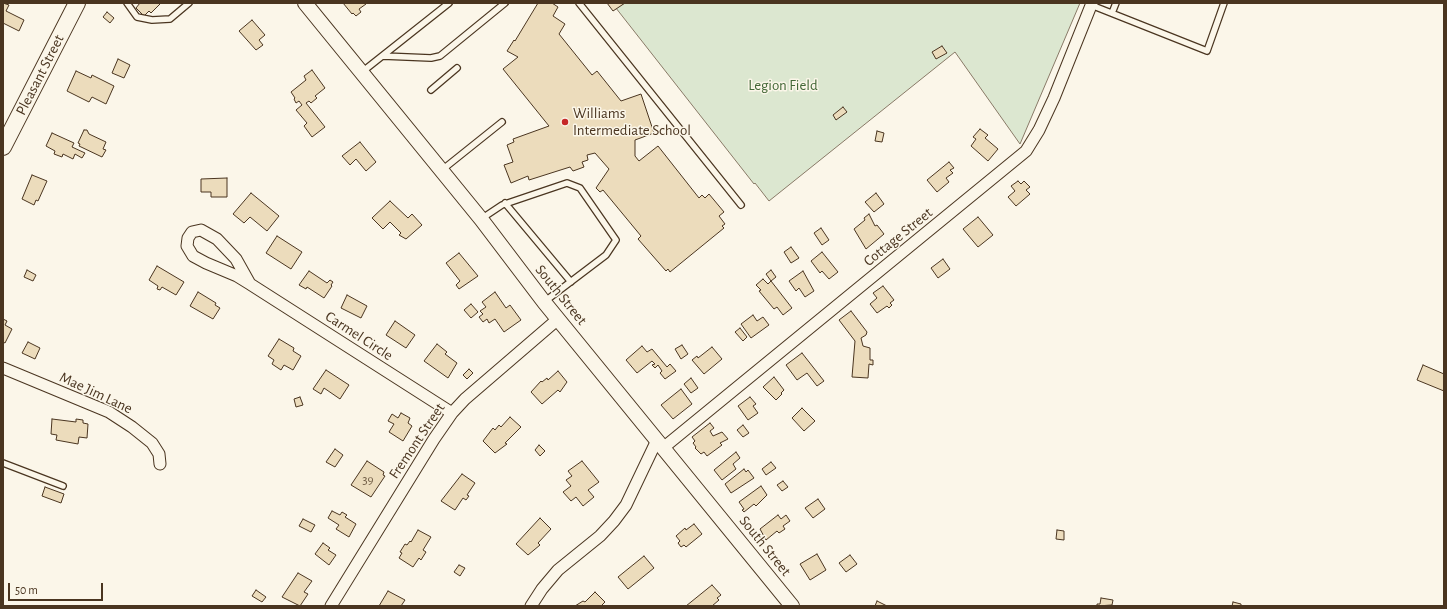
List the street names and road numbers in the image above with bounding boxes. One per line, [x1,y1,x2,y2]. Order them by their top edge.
street label: Pleasant Street [12,32,68,118]
street label: Cottage Street [860,204,936,270]
street label: South Street [531,261,591,329]
street label: Carmel Circle [322,307,396,365]
street label: Mae Jim Lane [57,368,135,418]
street label: Fremont Street [385,400,449,482]
street label: South Street [735,512,795,580]

